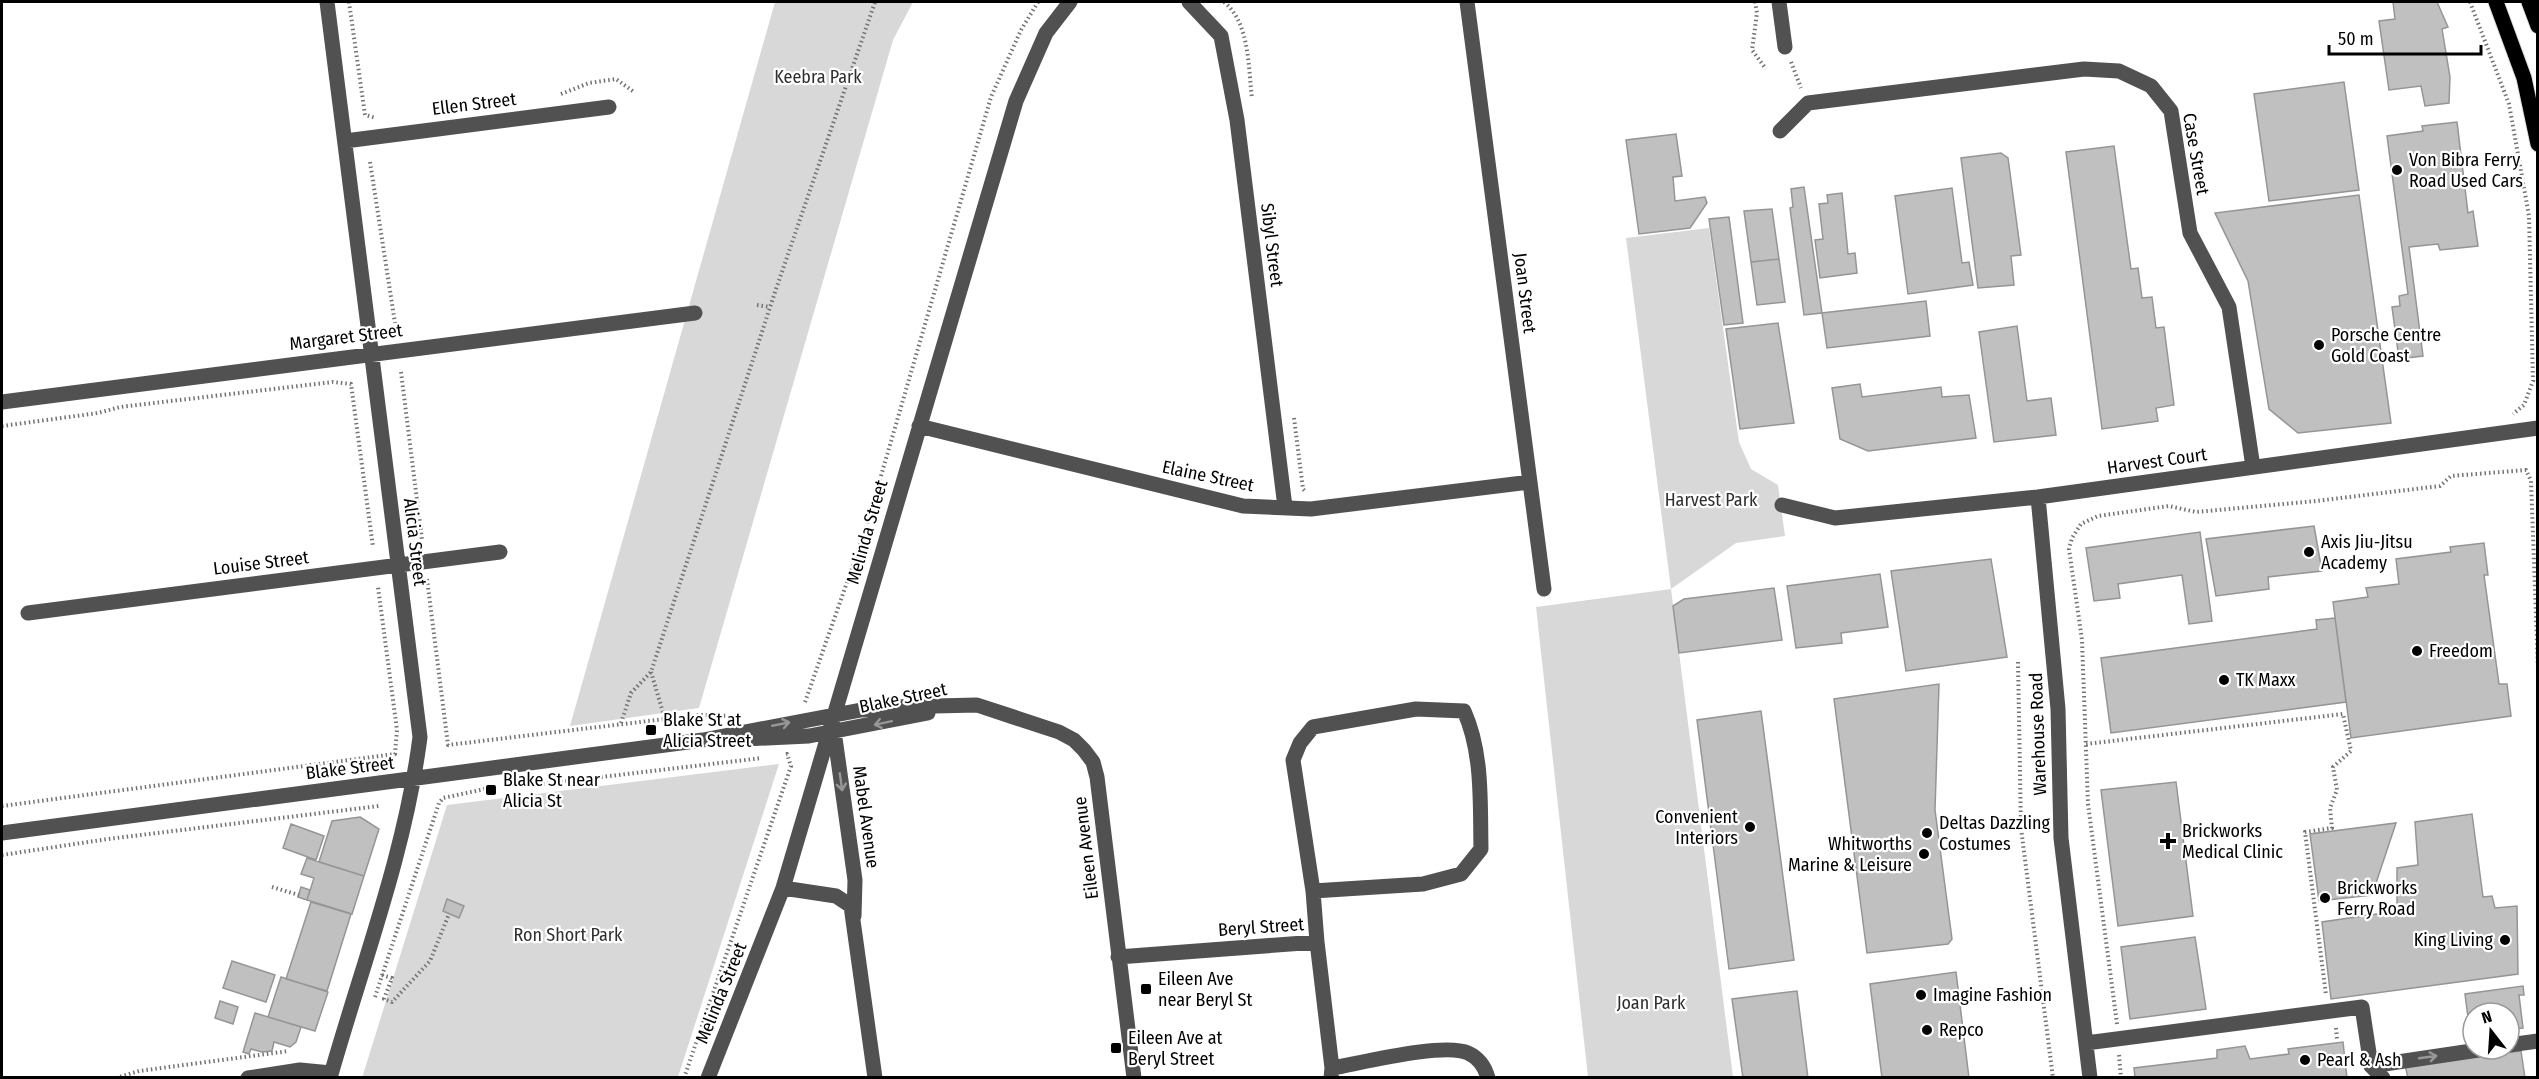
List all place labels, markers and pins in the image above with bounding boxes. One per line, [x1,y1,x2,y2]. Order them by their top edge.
place label: Von Bibra Ferry Road Used Cars [2409,149,2523,192]
marker: Von Bibra Ferry Road Used Cars [2390,163,2404,177]
place label: Porsche Centre Gold Coast [2331,324,2441,367]
marker: Porsche Centre Gold Coast [2312,338,2326,352]
place label: Axis Jiu-Jitsu Academy [2321,531,2413,574]
marker: Axis Jiu-Jitsu Academy [2302,545,2316,559]
place label: Freedom [2429,640,2493,662]
marker: Freedom [2410,644,2424,658]
place label: TK Maxx [2236,669,2296,691]
marker: TK Maxx [2217,673,2231,687]
place label: Blake St at Alicia Street [663,709,751,752]
marker: Blake St at Alicia Street [644,723,658,737]
place label: Blake St near Alicia St [503,769,601,812]
marker: Blake St near Alicia St [484,783,498,797]
place label: Convenient Interiors [1655,806,1738,849]
place label: Deltas Dazzling Costumes [1939,812,2051,855]
marker: Convenient Interiors [1743,820,1757,834]
place label: Brickworks Medical Clinic [2182,820,2283,863]
marker: Deltas Dazzling Costumes [1920,826,1934,840]
marker: Brickworks Medical Clinic [2159,832,2177,850]
place label: Whitworths Marine & Leisure [1788,833,1912,876]
marker: Whitworths Marine & Leisure [1917,847,1931,861]
place label: Brickworks Ferry Road [2337,877,2418,920]
marker: Brickworks Ferry Road [2318,891,2332,905]
place label: King Living [2414,929,2494,951]
marker: King Living [2498,933,2512,947]
place label: Eileen Ave near Beryl St [1158,968,1253,1011]
marker: Eileen Ave near Beryl St [1139,982,1153,996]
place label: Imagine Fashion [1933,984,2052,1006]
marker: Imagine Fashion [1914,988,1928,1002]
place label: Repco [1939,1019,1984,1041]
marker: Repco [1920,1023,1934,1037]
place label: Eileen Ave at Beryl Street [1128,1027,1222,1070]
marker: Eileen Ave at Beryl Street [1109,1041,1123,1055]
place label: Pearl & Ash [2317,1049,2402,1071]
marker: Pearl & Ash [2298,1053,2312,1067]

